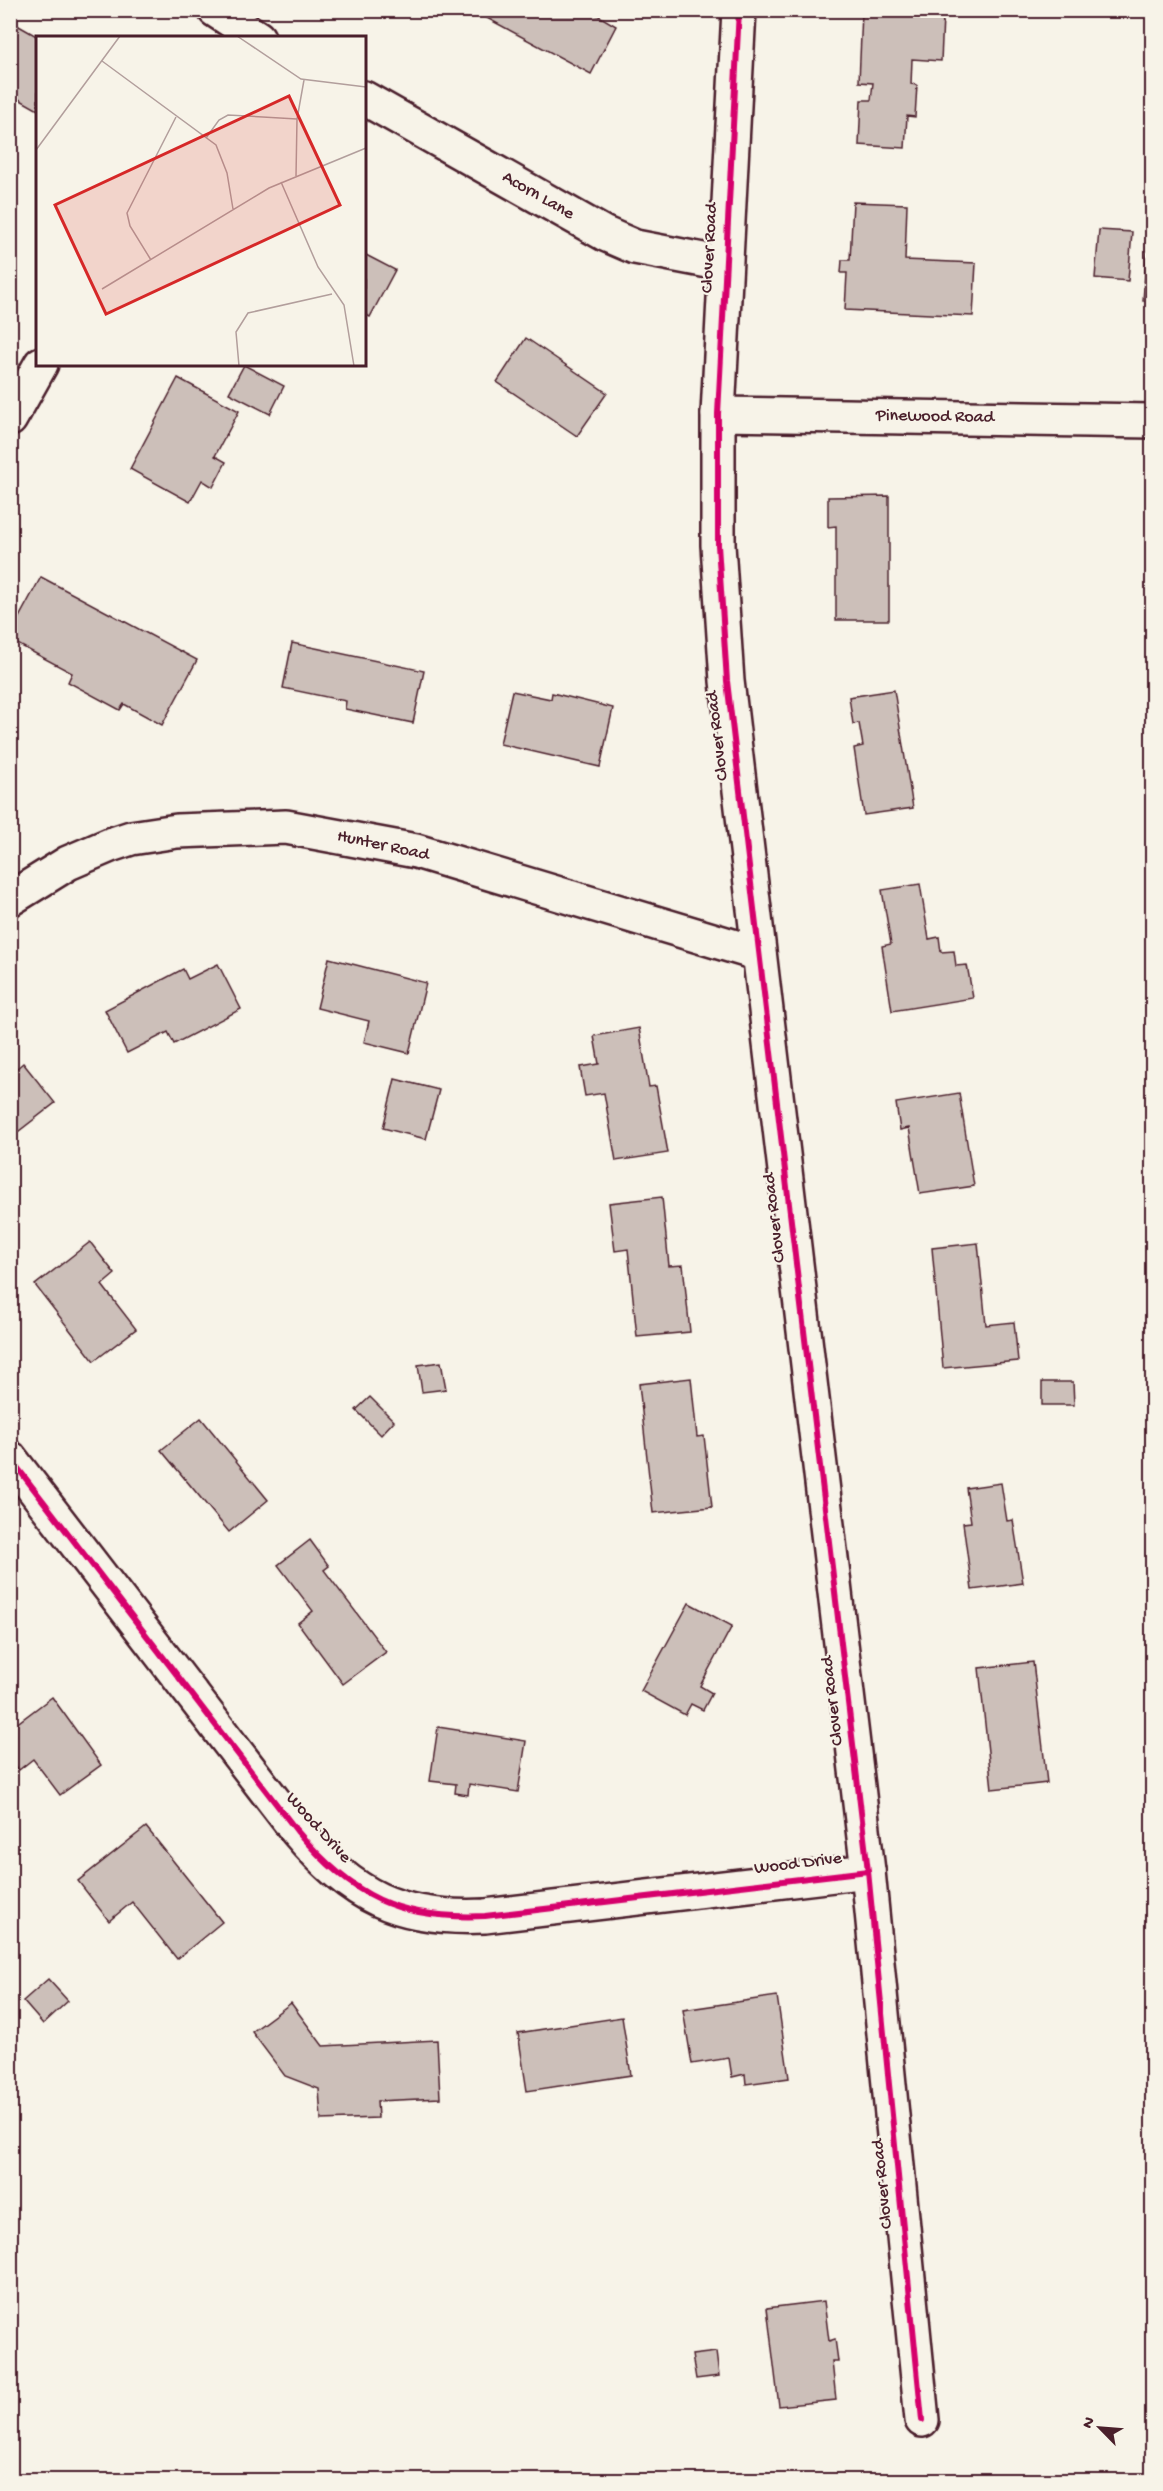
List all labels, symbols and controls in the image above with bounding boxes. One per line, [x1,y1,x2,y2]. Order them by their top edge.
inset map [36,36,366,366]
street label: Acorn Lane [498,167,578,225]
street label: Clover Road [697,201,723,294]
street label: Pinewood Road [875,405,996,429]
street label: Clover Road [702,689,734,782]
street label: Hunter Road [335,826,433,866]
street label: Clover Road [759,1171,791,1264]
street label: Clover Road [817,1654,849,1747]
street label: Wood Drive [281,1788,356,1868]
street label: Wood Drive [753,1848,844,1880]
street label: Clover Road [868,2137,898,2230]
north arrow [1070,2398,1130,2458]
text: N [1079,2414,1101,2432]

